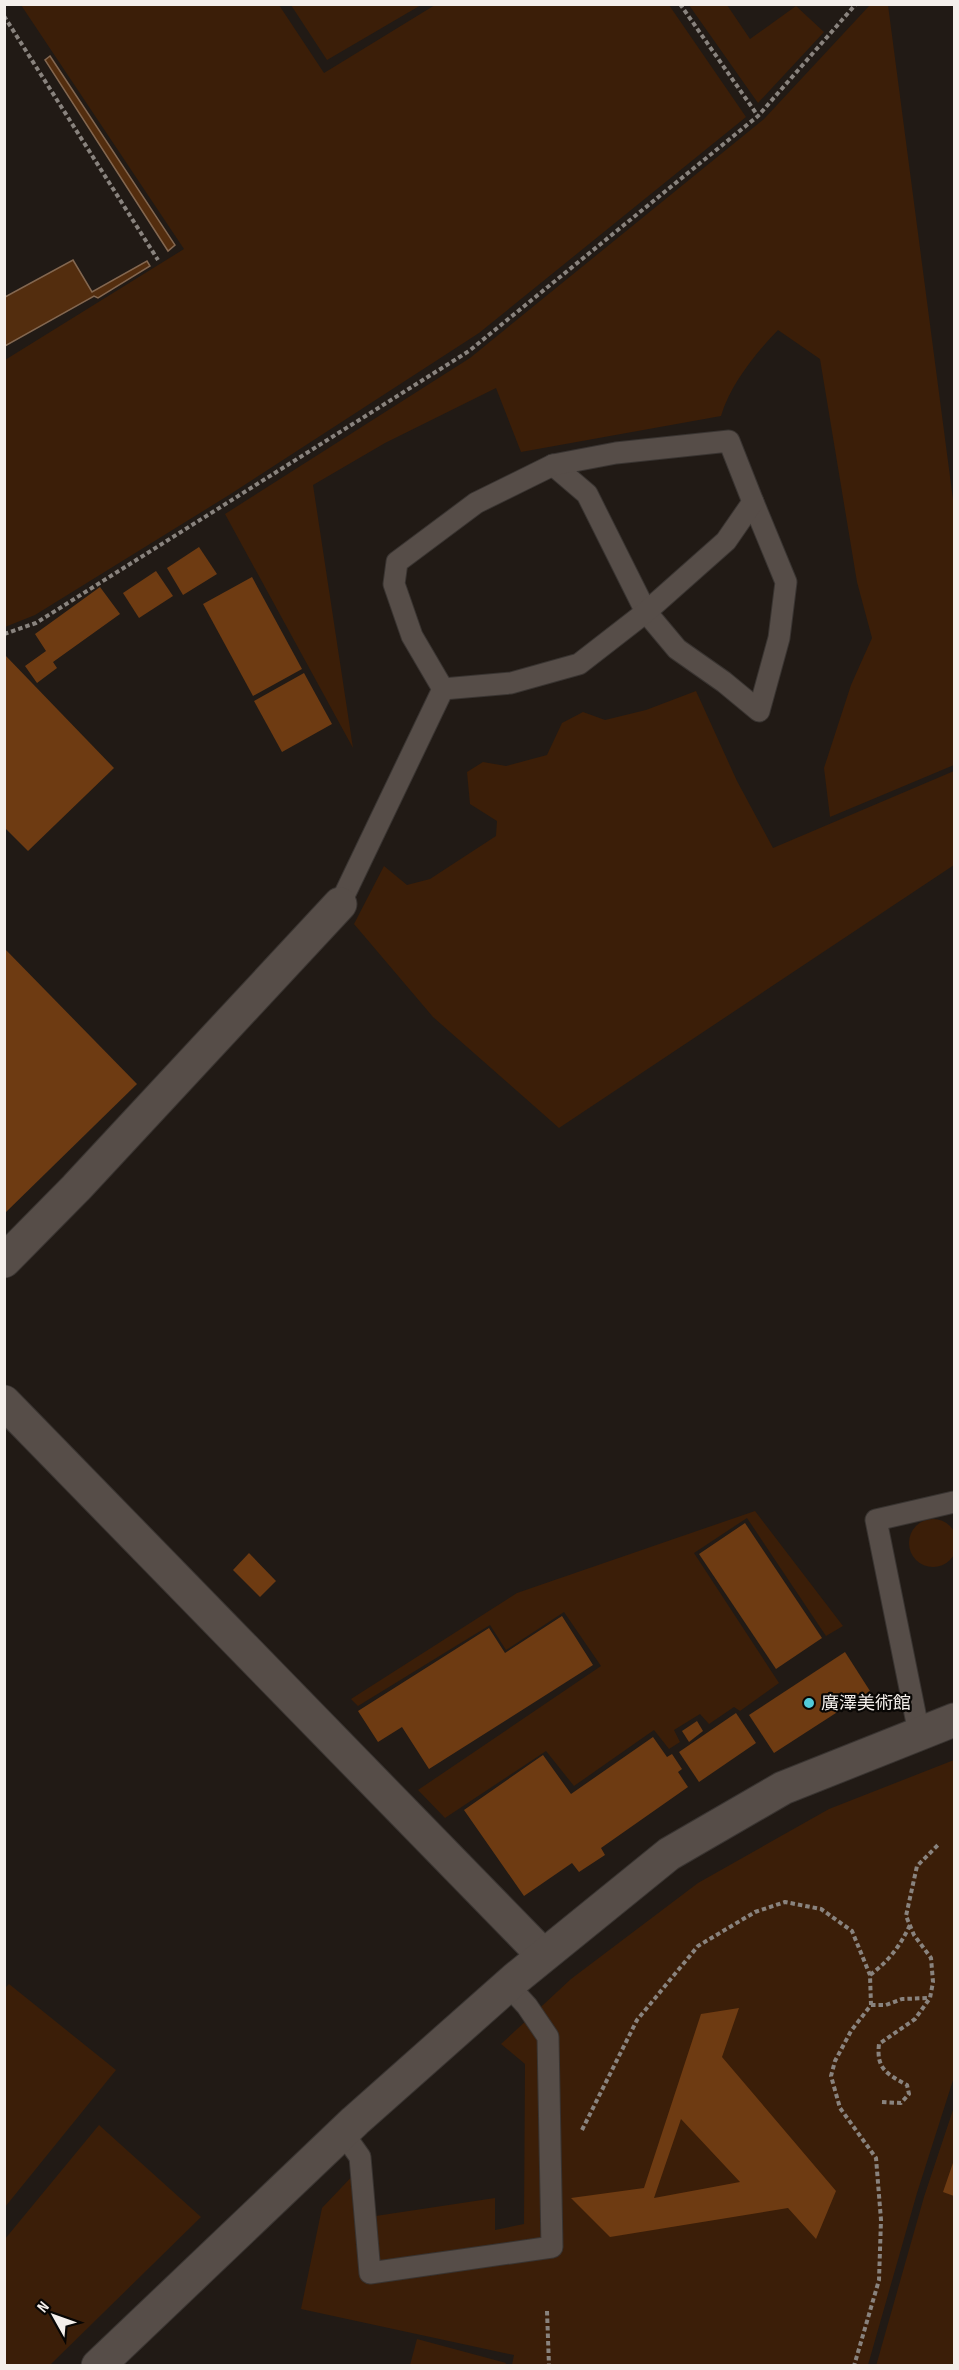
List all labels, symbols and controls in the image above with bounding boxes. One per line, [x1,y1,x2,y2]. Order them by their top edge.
place label: 廣澤美術館 [821,1693,911,1714]
marker: 廣澤美術館 [802,1696,816,1710]
north arrow [24,2286,84,2346]
text: N [34,2298,54,2317]

